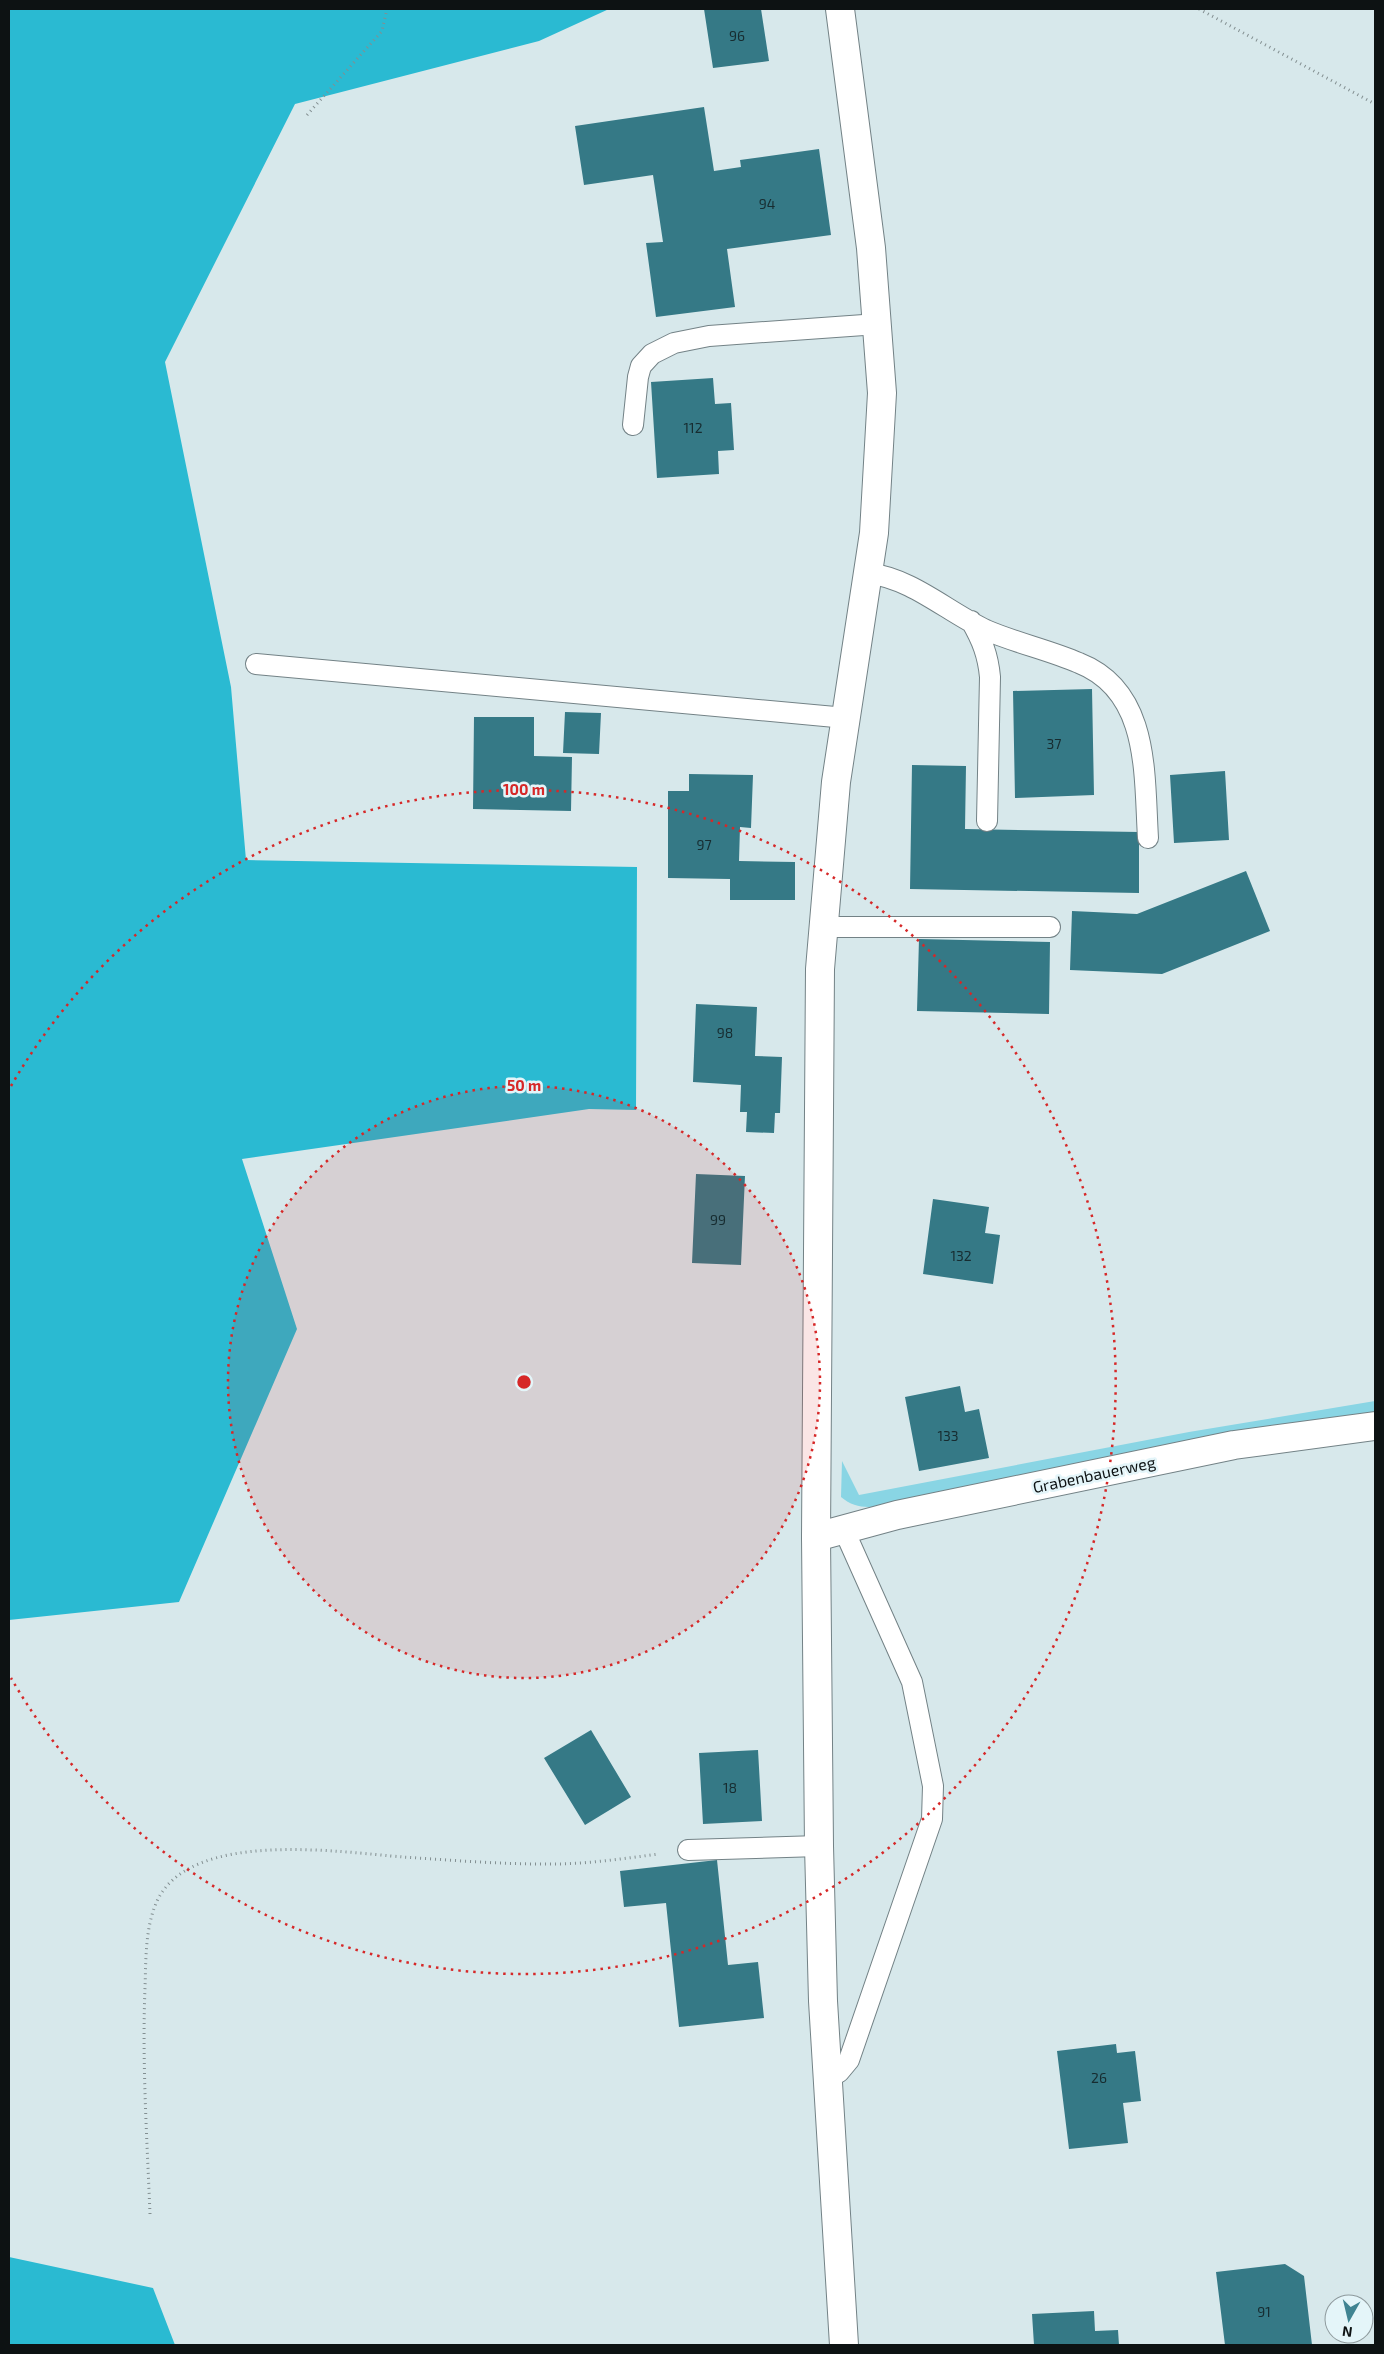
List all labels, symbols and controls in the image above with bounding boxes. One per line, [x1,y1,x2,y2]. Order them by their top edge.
house number: 96 [729,27,745,44]
house number: 94 [759,195,775,212]
house number: 112 [683,419,703,436]
house number: 37 [1047,735,1061,752]
text: 100 m [503,780,545,798]
house number: 97 [696,836,712,853]
house number: 98 [717,1024,733,1041]
text: 50 m [507,1076,541,1094]
house number: 99 [710,1211,726,1228]
house number: 132 [950,1247,972,1264]
centre of rings [515,1373,533,1391]
house number: 133 [937,1427,959,1444]
street label: Grabenbauerweg [1031,1452,1157,1496]
house number: 18 [723,1779,737,1796]
house number: 26 [1091,2069,1107,2086]
north arrow [1324,2294,1374,2344]
house number: 91 [1257,2303,1271,2320]
text: N [1341,2323,1353,2341]

